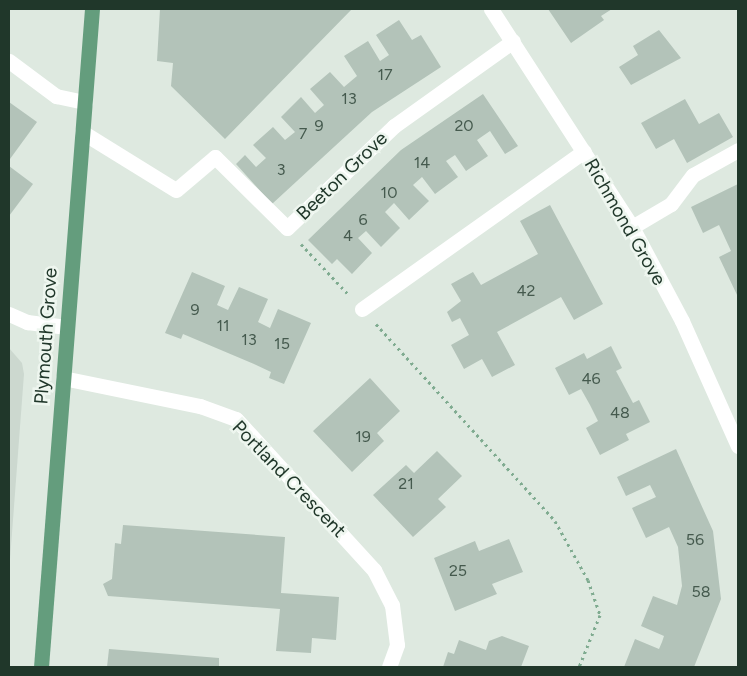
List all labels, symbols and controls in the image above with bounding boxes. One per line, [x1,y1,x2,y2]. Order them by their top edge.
house number: 17 [377,65,393,85]
house number: 13 [341,89,357,109]
house number: 9 [314,116,324,136]
house number: 20 [454,116,474,136]
house number: 7 [299,124,307,144]
street label: Beeton Grove [292,127,392,225]
house number: 14 [414,153,430,173]
street label: Richmond Grove [580,155,670,289]
house number: 3 [277,160,285,180]
house number: 10 [381,183,397,203]
house number: 6 [358,210,368,230]
house number: 4 [343,226,353,246]
street label: Plymouth Grove [30,267,62,405]
house number: 42 [517,281,535,301]
house number: 9 [190,300,200,320]
house number: 11 [216,316,230,336]
house number: 13 [241,330,257,350]
house number: 15 [274,334,290,354]
house number: 46 [582,369,600,389]
house number: 48 [610,403,630,423]
street label: Portland Crescent [227,416,351,542]
house number: 19 [355,427,371,447]
house number: 21 [398,474,414,494]
house number: 56 [686,530,704,550]
house number: 25 [449,561,467,581]
house number: 58 [691,582,711,602]

